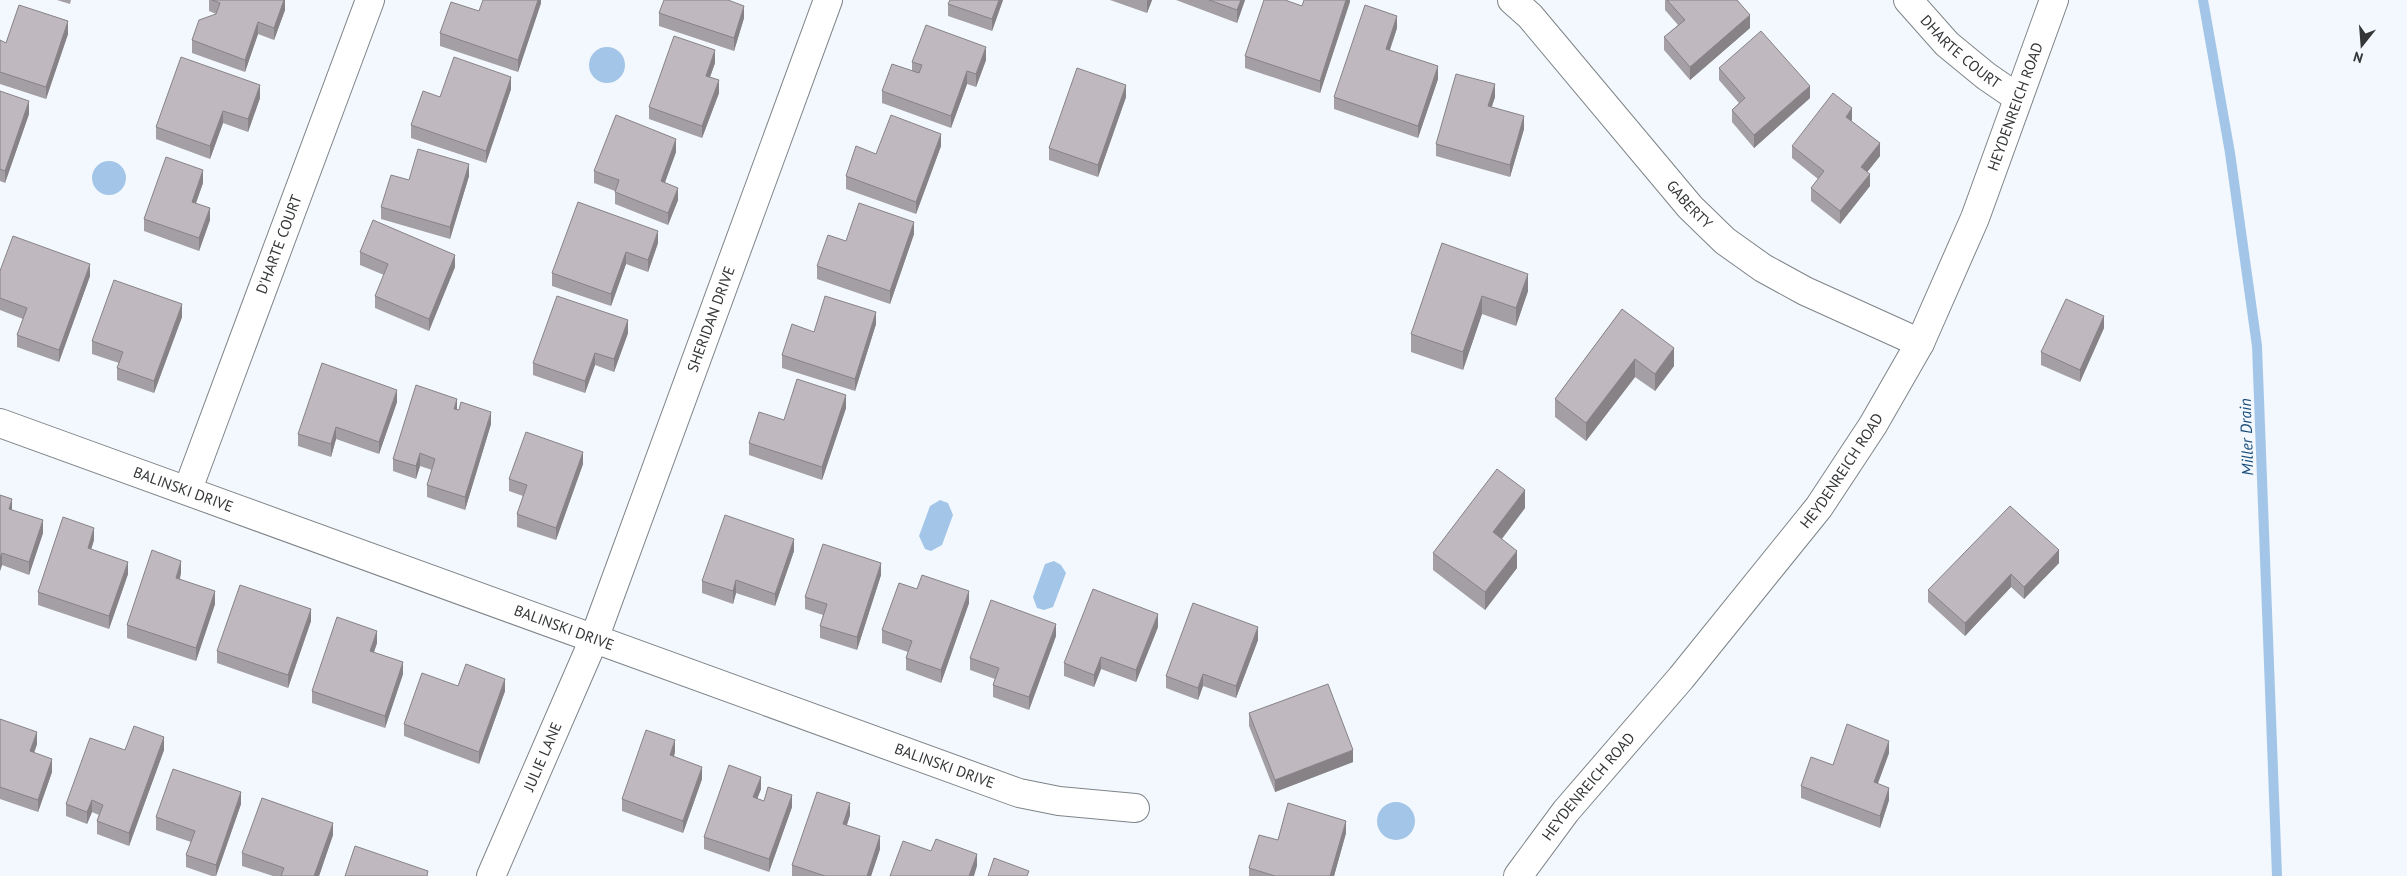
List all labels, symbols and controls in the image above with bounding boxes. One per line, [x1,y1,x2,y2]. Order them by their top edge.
street label: DHARTE COURT [1917,11,2005,93]
north arrow [2337,20,2387,70]
street label: HEYDENREICH ROAD [1983,40,2047,173]
text: N [2351,47,2365,67]
street label: GABERTY [1663,176,1717,233]
street label: D'HARTE COURT [251,191,306,296]
street label: SHERIDAN DRIVE [683,263,739,375]
water label: Miller Drain [2235,398,2257,476]
street label: HEYDENREICH ROAD [1796,410,1887,532]
street label: BALINSKI DRIVE [131,462,236,516]
street label: BALINSKI DRIVE [512,600,617,654]
street label: JULIE LANE [519,719,566,795]
street label: HEYDENREICH ROAD [1537,728,1639,844]
street label: BALINSKI DRIVE [892,739,997,792]

